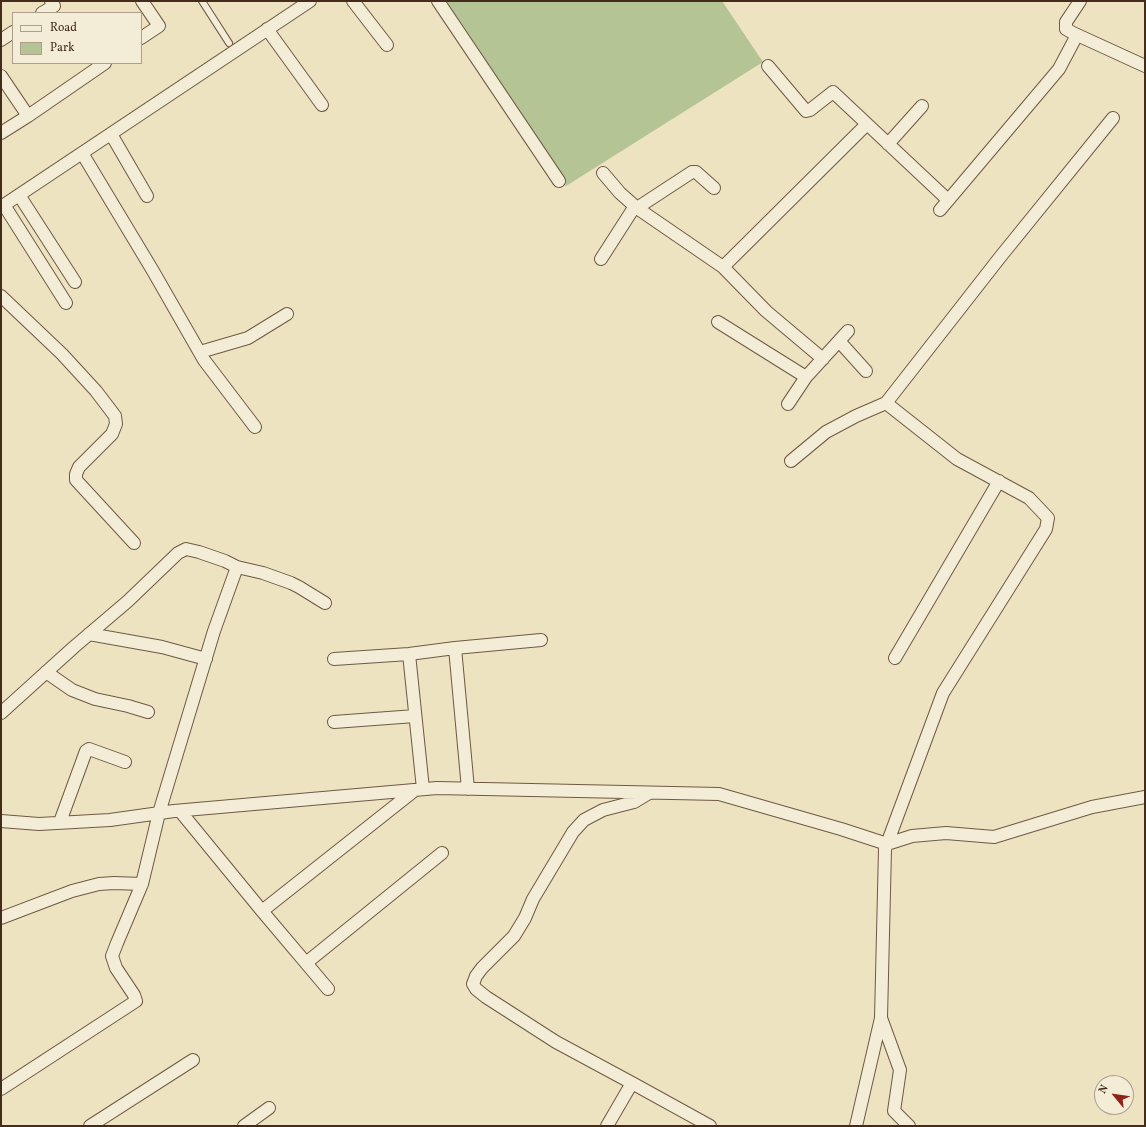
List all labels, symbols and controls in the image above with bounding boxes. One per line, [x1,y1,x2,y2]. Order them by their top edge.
legend [12,12,142,64]
text: Road [50,20,77,36]
text: Park [50,40,75,56]
north arrow [1094,1075,1134,1115]
text: N [1095,1082,1112,1097]

